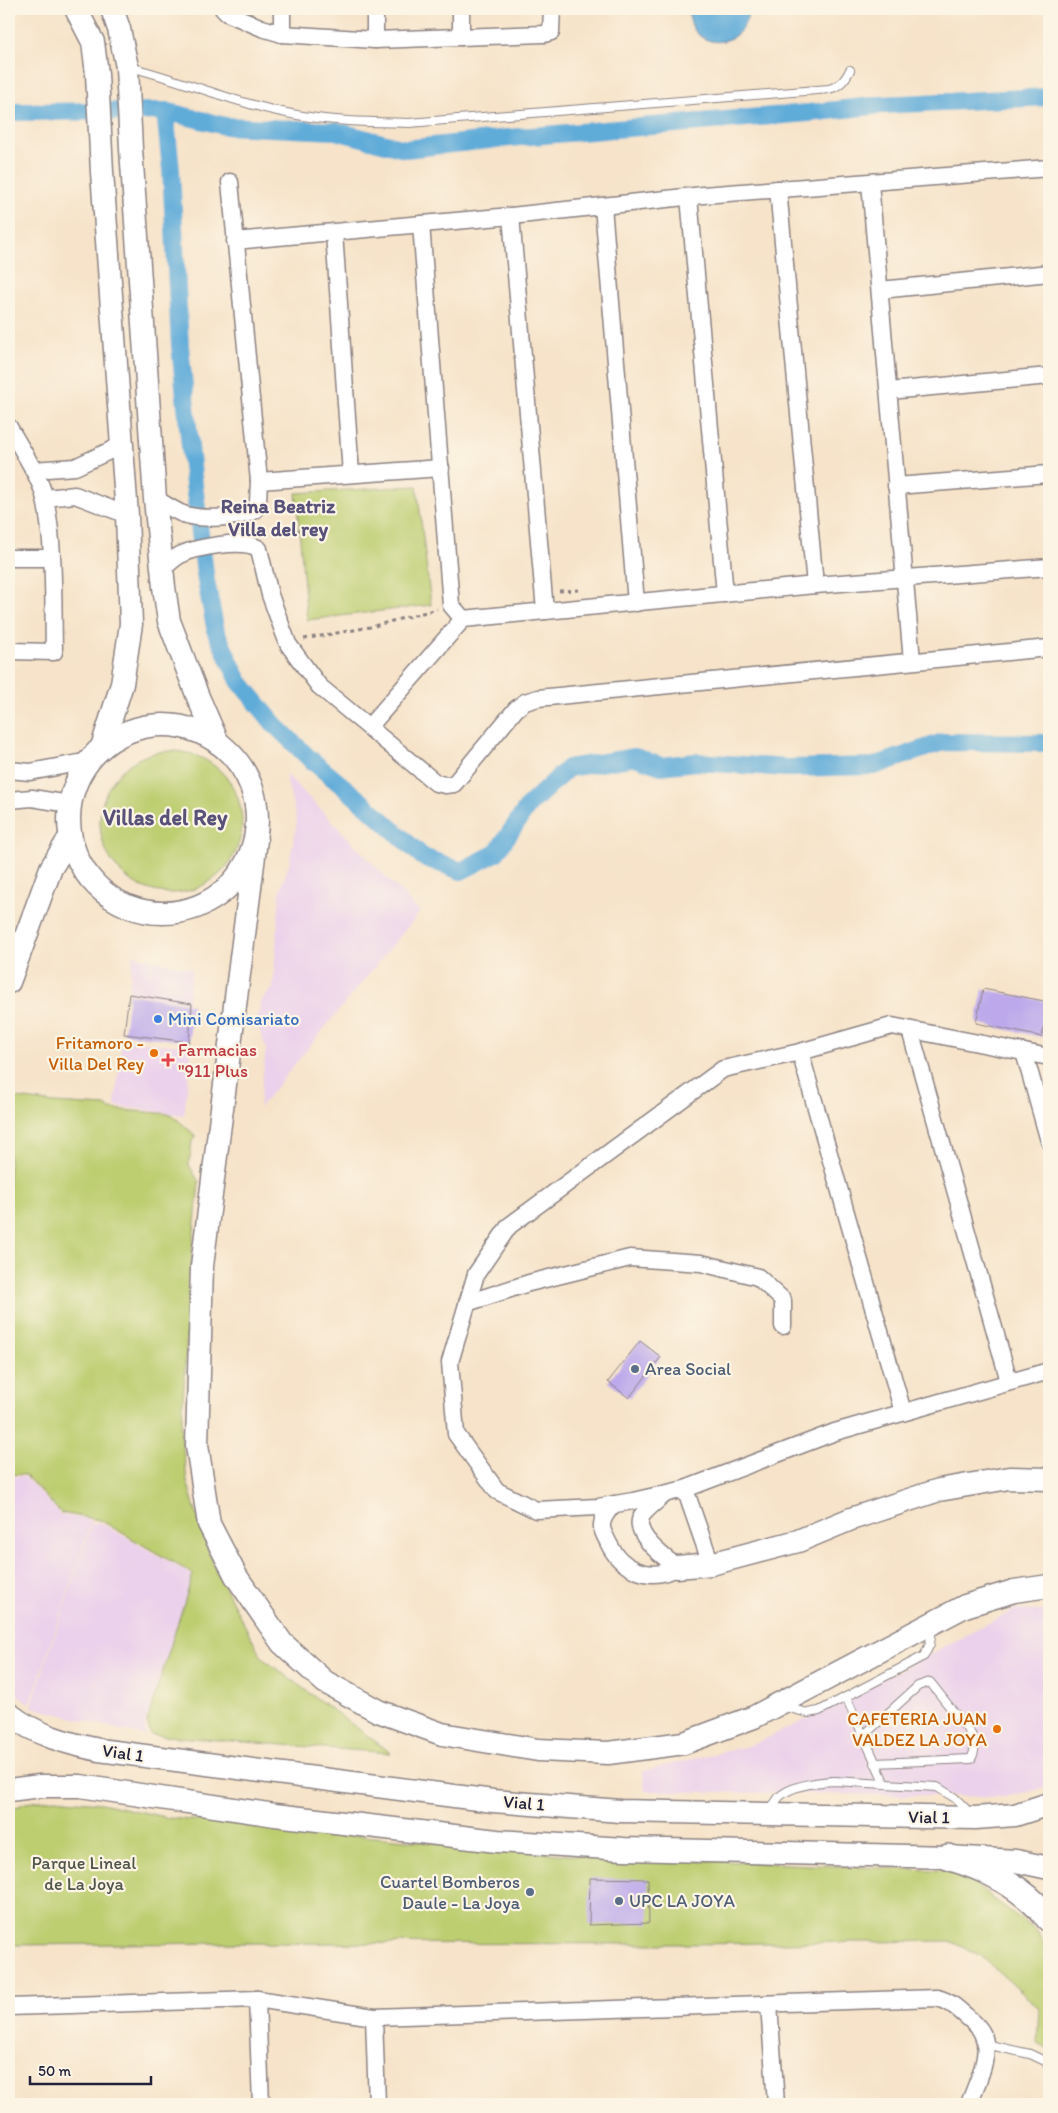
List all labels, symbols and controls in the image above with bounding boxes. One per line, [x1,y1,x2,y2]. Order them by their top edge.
district label: Reina Beatriz Villa del rey [221,494,336,542]
district label: Villas del Rey [103,804,228,831]
place label: Mini Comisariato [168,1008,299,1030]
marker: Mini Comisariato [152,1013,164,1025]
place label: Fritamoro - Villa Del Rey [48,1032,145,1075]
place label: Farmacias "911 Plus [178,1039,257,1082]
marker: Fritamoro - Villa Del Rey [148,1047,160,1059]
marker: Farmacias "911 Plus [162,1054,174,1066]
place label: Area Social [645,1358,731,1380]
marker: Area Social [629,1363,641,1375]
place label: CAFETERIA JUAN VALDEZ LA JOYA [847,1708,987,1751]
marker: CAFETERIA JUAN VALDEZ LA JOYA [991,1723,1003,1735]
street label: Vial 1 [101,1739,145,1767]
street label: Vial 1 [502,1790,546,1816]
street label: Vial 1 [908,1806,950,1828]
park label: Parque Lineal de La Joya [32,1852,136,1895]
place label: Cuartel Bomberos Daule - La Joya [380,1871,521,1914]
marker: Cuartel Bomberos Daule - La Joya [524,1886,536,1898]
place label: UPC LA JOYA [629,1890,736,1912]
marker: UPC LA JOYA [613,1895,625,1907]
scale bar [30,2053,151,2085]
text: 50 m [38,2062,71,2080]

